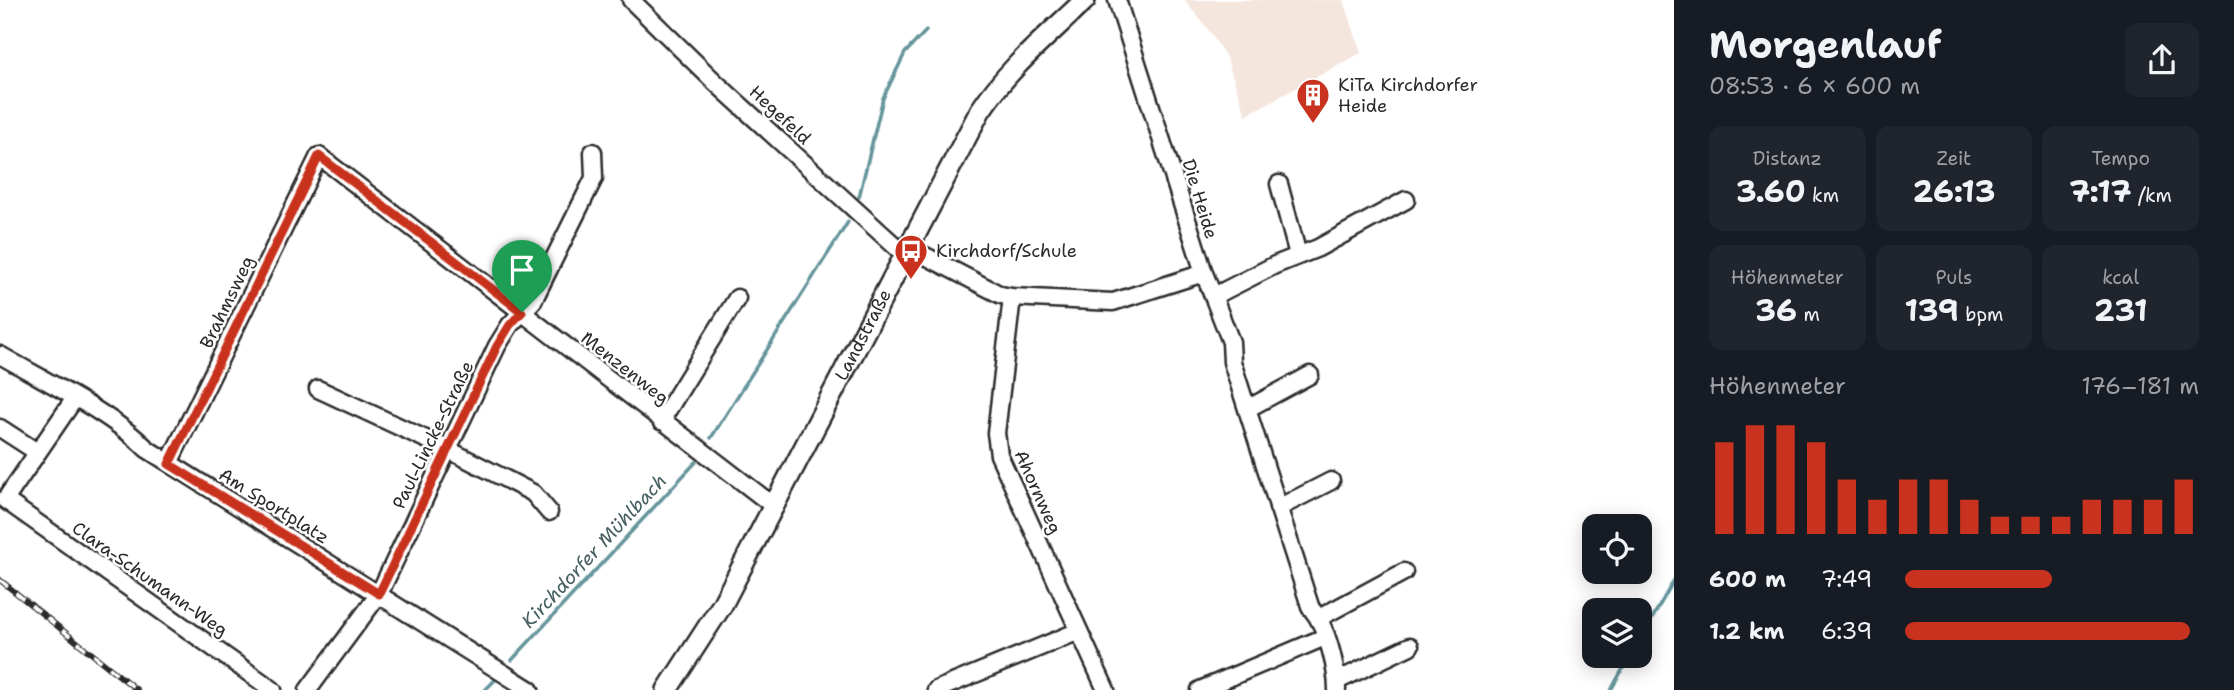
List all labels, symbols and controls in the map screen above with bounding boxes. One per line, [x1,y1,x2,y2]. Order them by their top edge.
text: Morgenlauf [1709,19,1942,70]
button: share [2125,23,2199,97]
text: 08:53 · 6 × 600 m [1709,71,1920,101]
place label: KiTa Kirchdorfer Heide [1338,73,1478,118]
building icon: KiTa Kirchdorfer Heide [1294,76,1332,125]
street label: Hegefeld [744,80,816,150]
text: Distanz [1753,146,1822,171]
text: Zeit [1937,146,1971,171]
text: Tempo [2091,146,2150,171]
street label: Die Heide [1176,156,1224,242]
text: 3.60 [1736,171,1806,212]
text: 26:13 [1913,171,1995,212]
text: 7:17 [2069,171,2132,212]
text: km [1806,183,1839,208]
text: /km [2132,183,2172,208]
bus stop icon: Kirchdorf/Schule [892,232,930,281]
place label: Kirchdorf/Schule [936,239,1077,263]
pin [492,240,552,312]
icon: arrive [503,251,541,289]
street label: Brahmsweg [194,252,260,352]
text: Höhenmeter [1731,265,1844,290]
text: Puls [1935,265,1973,290]
text: kcal [2102,265,2139,290]
street label: Landstraße [829,285,897,385]
text: 36 [1755,290,1797,331]
text: 139 [1905,290,1959,331]
text: 231 [2094,290,2148,331]
text: m [1797,302,1820,327]
text: bpm [1959,302,2003,327]
street label: Menzenweg [576,326,674,410]
street label: Paul-Lincke-Straße [387,357,479,513]
text: Höhenmeter [1709,371,1846,401]
text: 176–181 m [2082,371,2199,401]
street label: Ahornweg [1009,446,1067,538]
street label: Am Sportplatz [214,463,334,549]
water label: Kirchdorfer Mühlbach [516,469,672,633]
map controls [1582,514,1652,668]
button: locate [1582,514,1652,584]
street label: Clara-Schumann-Weg [67,516,233,642]
text: 600 m [1709,564,1786,594]
text: 7:49 [1821,564,1872,594]
button: layers [1582,598,1652,668]
text: 1.2 km [1709,616,1785,646]
text: 6:39 [1821,616,1872,646]

